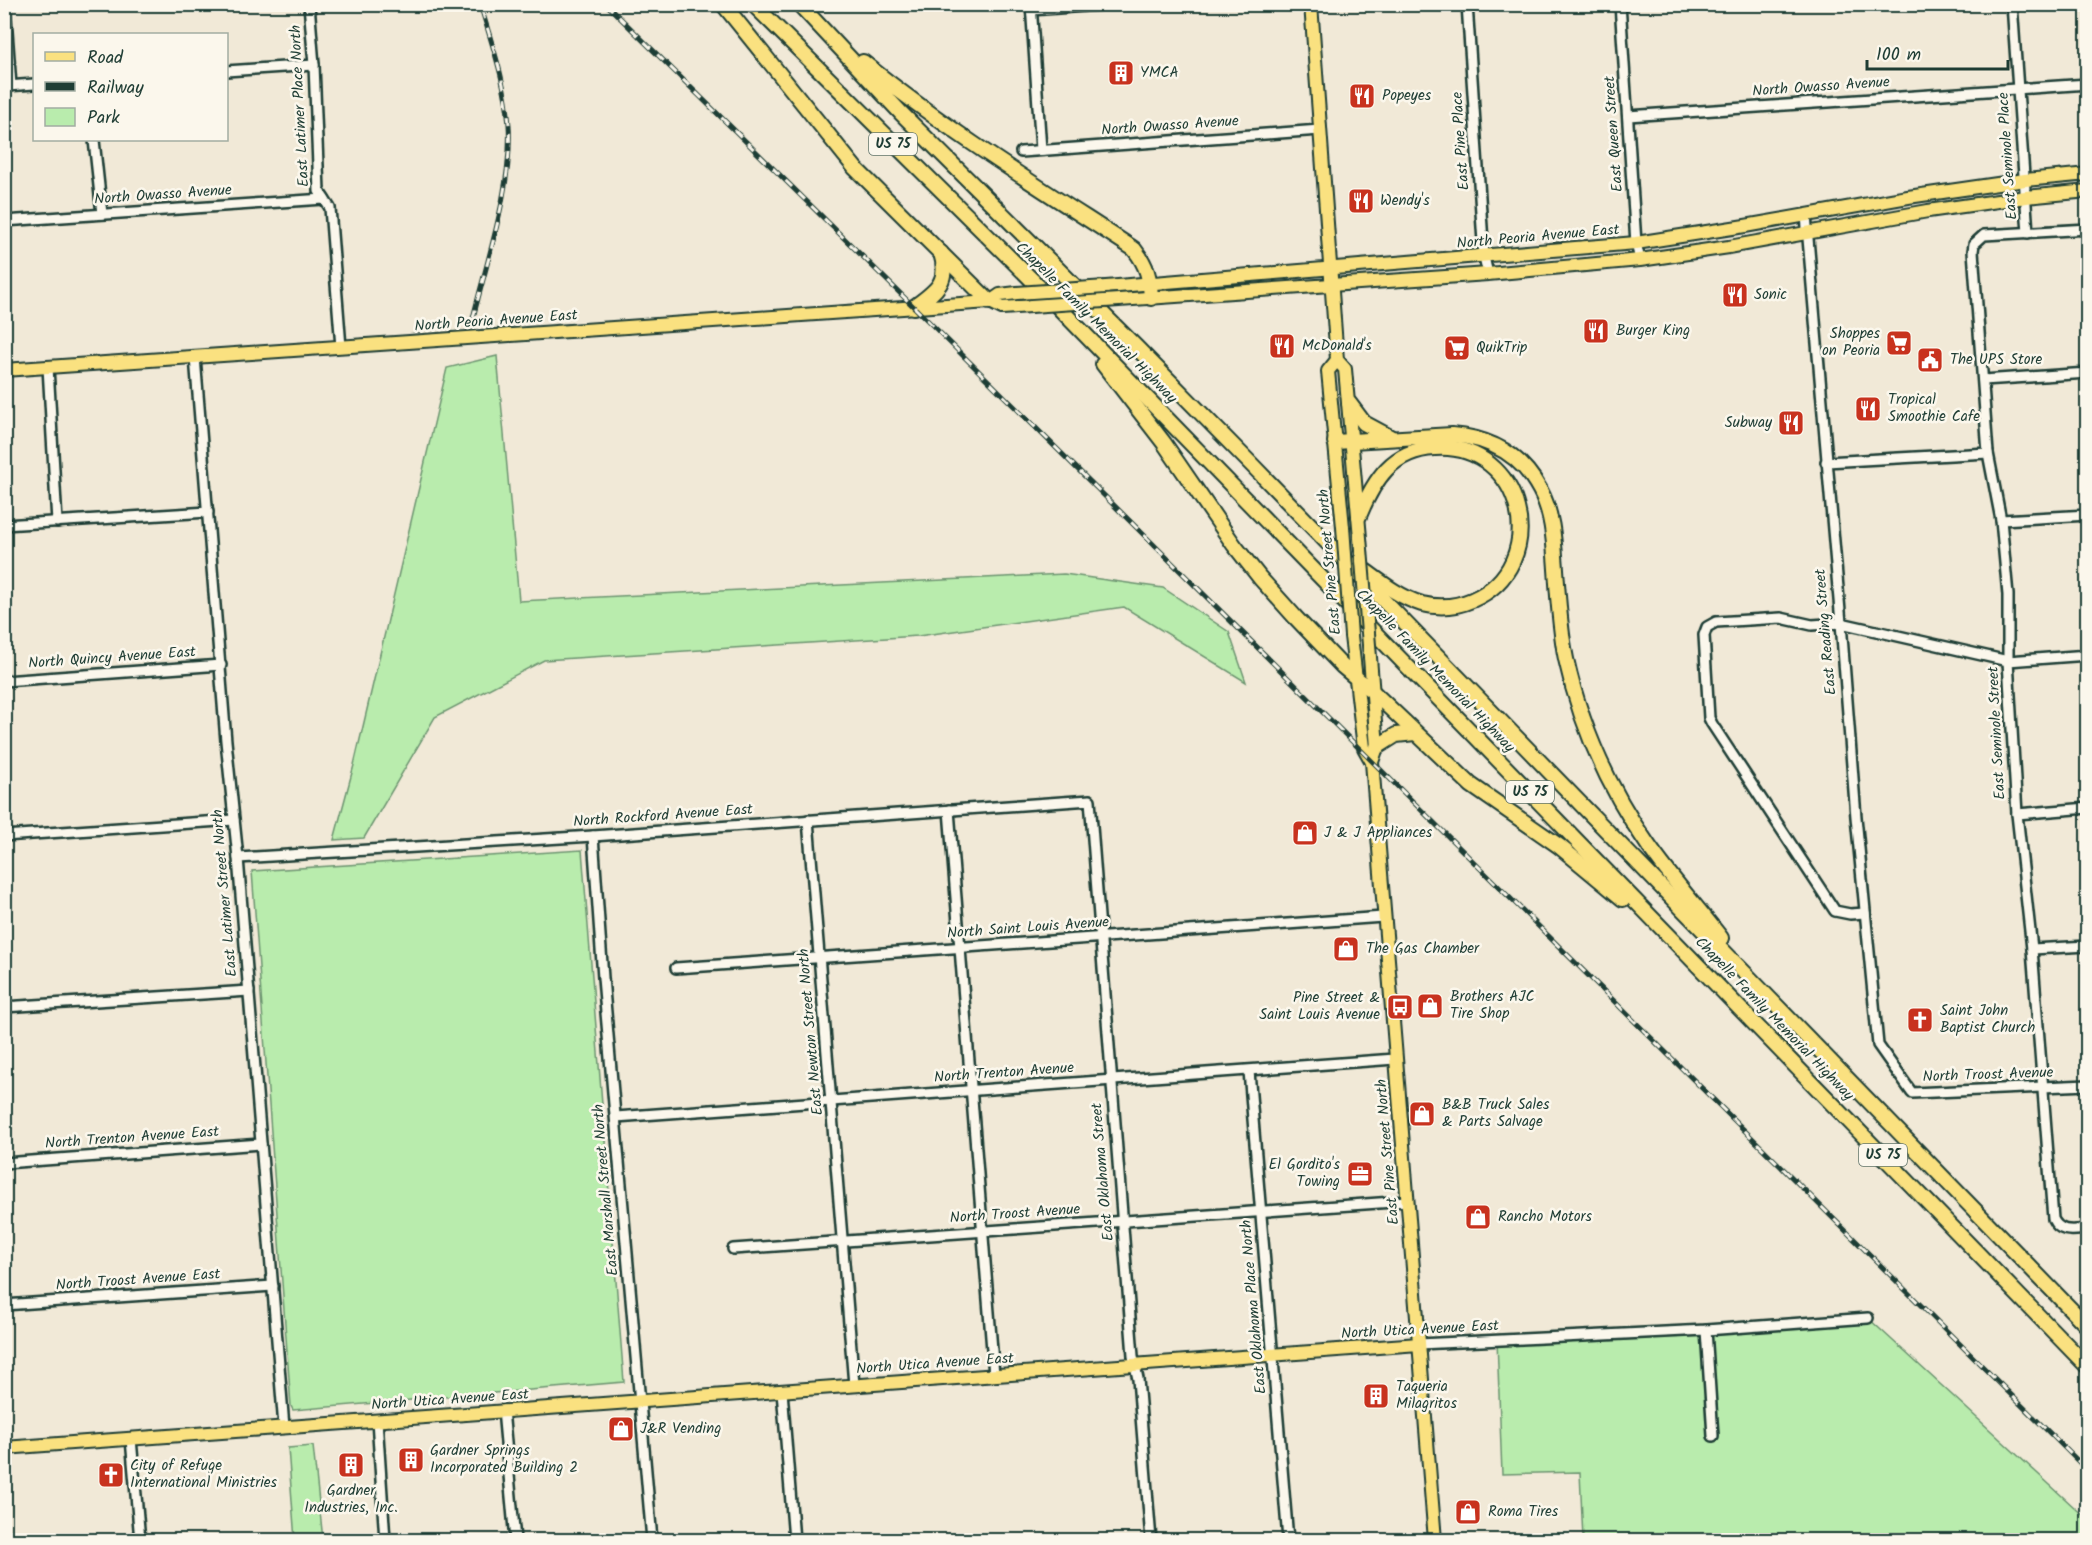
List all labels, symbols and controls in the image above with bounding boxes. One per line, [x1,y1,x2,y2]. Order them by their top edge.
street label: East Latimer Place North [284,24,316,188]
legend [33,33,228,141]
scale bar [1867,33,2008,71]
text: 100 m [1876,41,1921,70]
text: Road [87,44,124,73]
building icon: YMCA [1106,58,1136,88]
place label: YMCA [1140,61,1179,85]
street label: North Owasso Avenue [1751,70,1891,104]
text: Railway [87,74,144,103]
street label: East Queen Street [1598,75,1630,193]
restaurant icon: Popeyes [1347,81,1377,111]
place label: Popeyes [1382,84,1432,108]
street label: East Pine Place [1446,91,1476,191]
street label: East Seminole Place [1992,91,2024,221]
text: Park [87,104,120,133]
street label: North Owasso Avenue [1100,109,1240,143]
road number: US 75 [869,133,917,155]
street label: North Owasso Avenue [93,178,233,212]
restaurant icon: Wendy's [1346,186,1376,216]
place label: Wendy's [1380,189,1430,213]
street label: North Peoria Avenue East [1456,218,1621,256]
street label: Chapelle Family Memorial Highway [1009,236,1183,410]
restaurant icon: Sonic [1720,280,1750,310]
place label: Sonic [1754,283,1787,307]
street label: North Peoria Avenue East [414,303,578,339]
restaurant icon: Burger King [1581,316,1611,346]
place label: Burger King [1616,319,1690,343]
place label: Shoppes on Peoria [1822,322,1881,363]
supermarket icon: Shoppes on Peoria [1884,328,1914,358]
restaurant icon: McDonald's [1267,331,1297,361]
supermarket icon: QuikTrip [1442,333,1472,363]
place label: McDonald's [1302,334,1372,358]
place label: QuikTrip [1476,336,1527,360]
public building icon: The UPS Store [1915,345,1945,375]
place label: The UPS Store [1950,348,2042,372]
place label: Tropical Smoothie Cafe [1888,388,1980,429]
restaurant icon: Tropical Smoothie Cafe [1853,394,1883,424]
restaurant icon: Subway [1776,408,1806,438]
place label: Subway [1725,411,1773,435]
street label: East Pine Street North [1312,488,1348,636]
street label: East Reading Street [1809,568,1843,696]
street label: Chapelle Family Memorial Highway [1350,583,1521,759]
street label: North Quincy Avenue East [27,640,197,676]
street label: East Seminole Street [1982,666,2012,800]
road number: US 75 [1506,781,1554,803]
street label: North Rockford Avenue East [572,798,754,834]
street label: East Latimer Street North [206,808,244,978]
shop icon: J & J Appliances [1290,818,1320,848]
place label: J & J Appliances [1324,821,1433,845]
street label: North Saint Louis Avenue [946,910,1110,946]
street label: Chapelle Family Memorial Highway [1689,931,1860,1107]
shop icon: The Gas Chamber [1331,934,1361,964]
place label: The Gas Chamber [1366,937,1480,961]
street label: East Newton Street North [792,948,830,1116]
place label: Brothers AJC Tire Shop [1450,985,1534,1026]
place label: Pine Street & Saint Louis Avenue [1259,986,1380,1027]
shop icon: Brothers AJC Tire Shop [1415,991,1445,1021]
bus stop icon: Pine Street & Saint Louis Avenue [1385,992,1415,1022]
place label: Saint John Baptist Church [1940,999,2035,1040]
church icon: Saint John Baptist Church [1905,1005,1935,1035]
street label: North Trenton Avenue [933,1056,1075,1090]
street label: North Troost Avenue [1922,1061,2054,1089]
street label: East Pine Street North [1370,1078,1406,1226]
place label: B&B Truck Sales & Parts Salvage [1442,1093,1550,1134]
shop icon: B&B Truck Sales & Parts Salvage [1407,1099,1437,1129]
street label: East Oklahoma Street [1085,1102,1121,1242]
street label: East Marshall Street North [587,1103,625,1277]
street label: North Trenton Avenue East [44,1120,220,1156]
road number: US 75 [1859,1144,1907,1166]
place label: El Gordito's Towing [1268,1153,1341,1194]
office icon: El Gordito's Towing [1345,1159,1375,1189]
street label: North Troost Avenue [949,1197,1081,1231]
shop icon: Rancho Motors [1463,1202,1493,1232]
place label: Rancho Motors [1498,1205,1593,1229]
street label: East Oklahoma Place North [1234,1219,1274,1395]
street label: North Troost Avenue East [55,1262,221,1298]
street label: North Utica Avenue East [1340,1314,1500,1346]
street label: North Utica Avenue East [855,1347,1015,1381]
place label: Taqueria Milagritos [1396,1375,1457,1416]
building icon: Taqueria Milagritos [1361,1381,1391,1411]
street label: North Utica Avenue East [370,1383,530,1417]
shop icon: J&R Vending [606,1414,636,1444]
place label: J&R Vending [640,1417,721,1441]
place label: Gardner Springs Incorporated Building 2 [430,1439,578,1480]
building icon: Gardner Springs Incorporated Building 2 [396,1445,426,1475]
building icon: Gardner Industries, Inc. [336,1450,366,1480]
place label: City of Refuge International Ministries [130,1454,278,1495]
church icon: City of Refuge International Ministries [96,1460,126,1490]
place label: Gardner Industries, Inc. [304,1479,398,1520]
shop icon: Roma Tires [1453,1497,1483,1527]
place label: Roma Tires [1488,1500,1559,1524]

